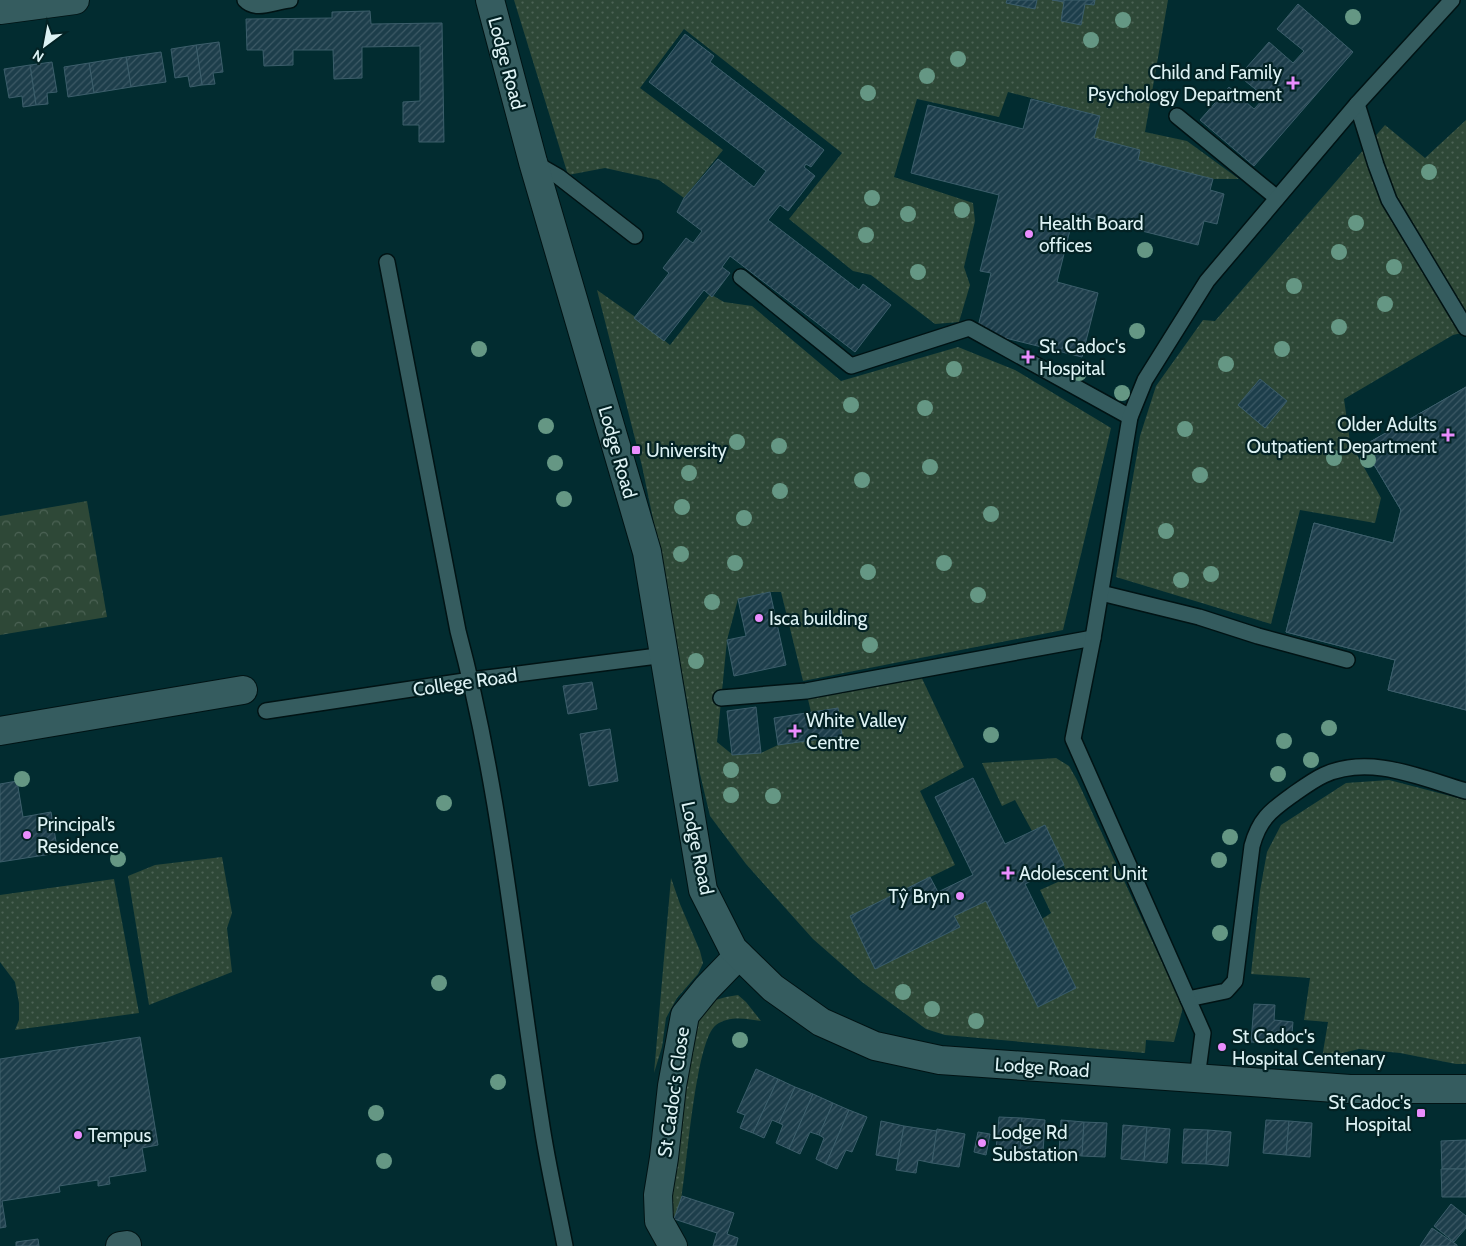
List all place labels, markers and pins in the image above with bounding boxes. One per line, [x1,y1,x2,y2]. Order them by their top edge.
place label: Child and Family Psychology Department [1088,61,1283,106]
marker: Child and Family Psychology Department [1286,76,1300,90]
place label: Health Board offices [1039,212,1144,257]
marker: Health Board offices [1023,228,1035,240]
place label: St. Cadoc's Hospital [1039,335,1126,380]
marker: St. Cadoc's Hospital [1021,350,1035,364]
place label: Older Adults Outpatient Department [1246,413,1438,458]
marker: Older Adults Outpatient Department [1441,428,1455,442]
place label: University [646,439,727,462]
marker: University [630,444,642,456]
place label: Isca building [769,607,868,630]
marker: Isca building [753,612,765,624]
place label: White Valley Centre [806,709,907,754]
marker: White Valley Centre [788,724,802,738]
place label: Principal’s Residence [37,813,119,858]
marker: Principal’s Residence [21,829,33,841]
place label: Adolescent Unit [1019,862,1148,885]
marker: Adolescent Unit [1001,866,1015,880]
place label: Tŷ Bryn [889,885,950,908]
marker: Tŷ Bryn [954,890,966,902]
place label: St Cadoc's Hospital Centenary [1232,1025,1386,1070]
marker: St Cadoc's Hospital Centenary [1216,1041,1228,1053]
place label: St Cadoc's Hospital [1328,1091,1412,1136]
marker: St Cadoc's Hospital [1415,1107,1427,1119]
place label: Lodge Rd Substation [992,1121,1078,1166]
place label: Tempus [88,1124,152,1147]
marker: Tempus [72,1129,84,1141]
marker: Lodge Rd Substation [976,1137,988,1149]

